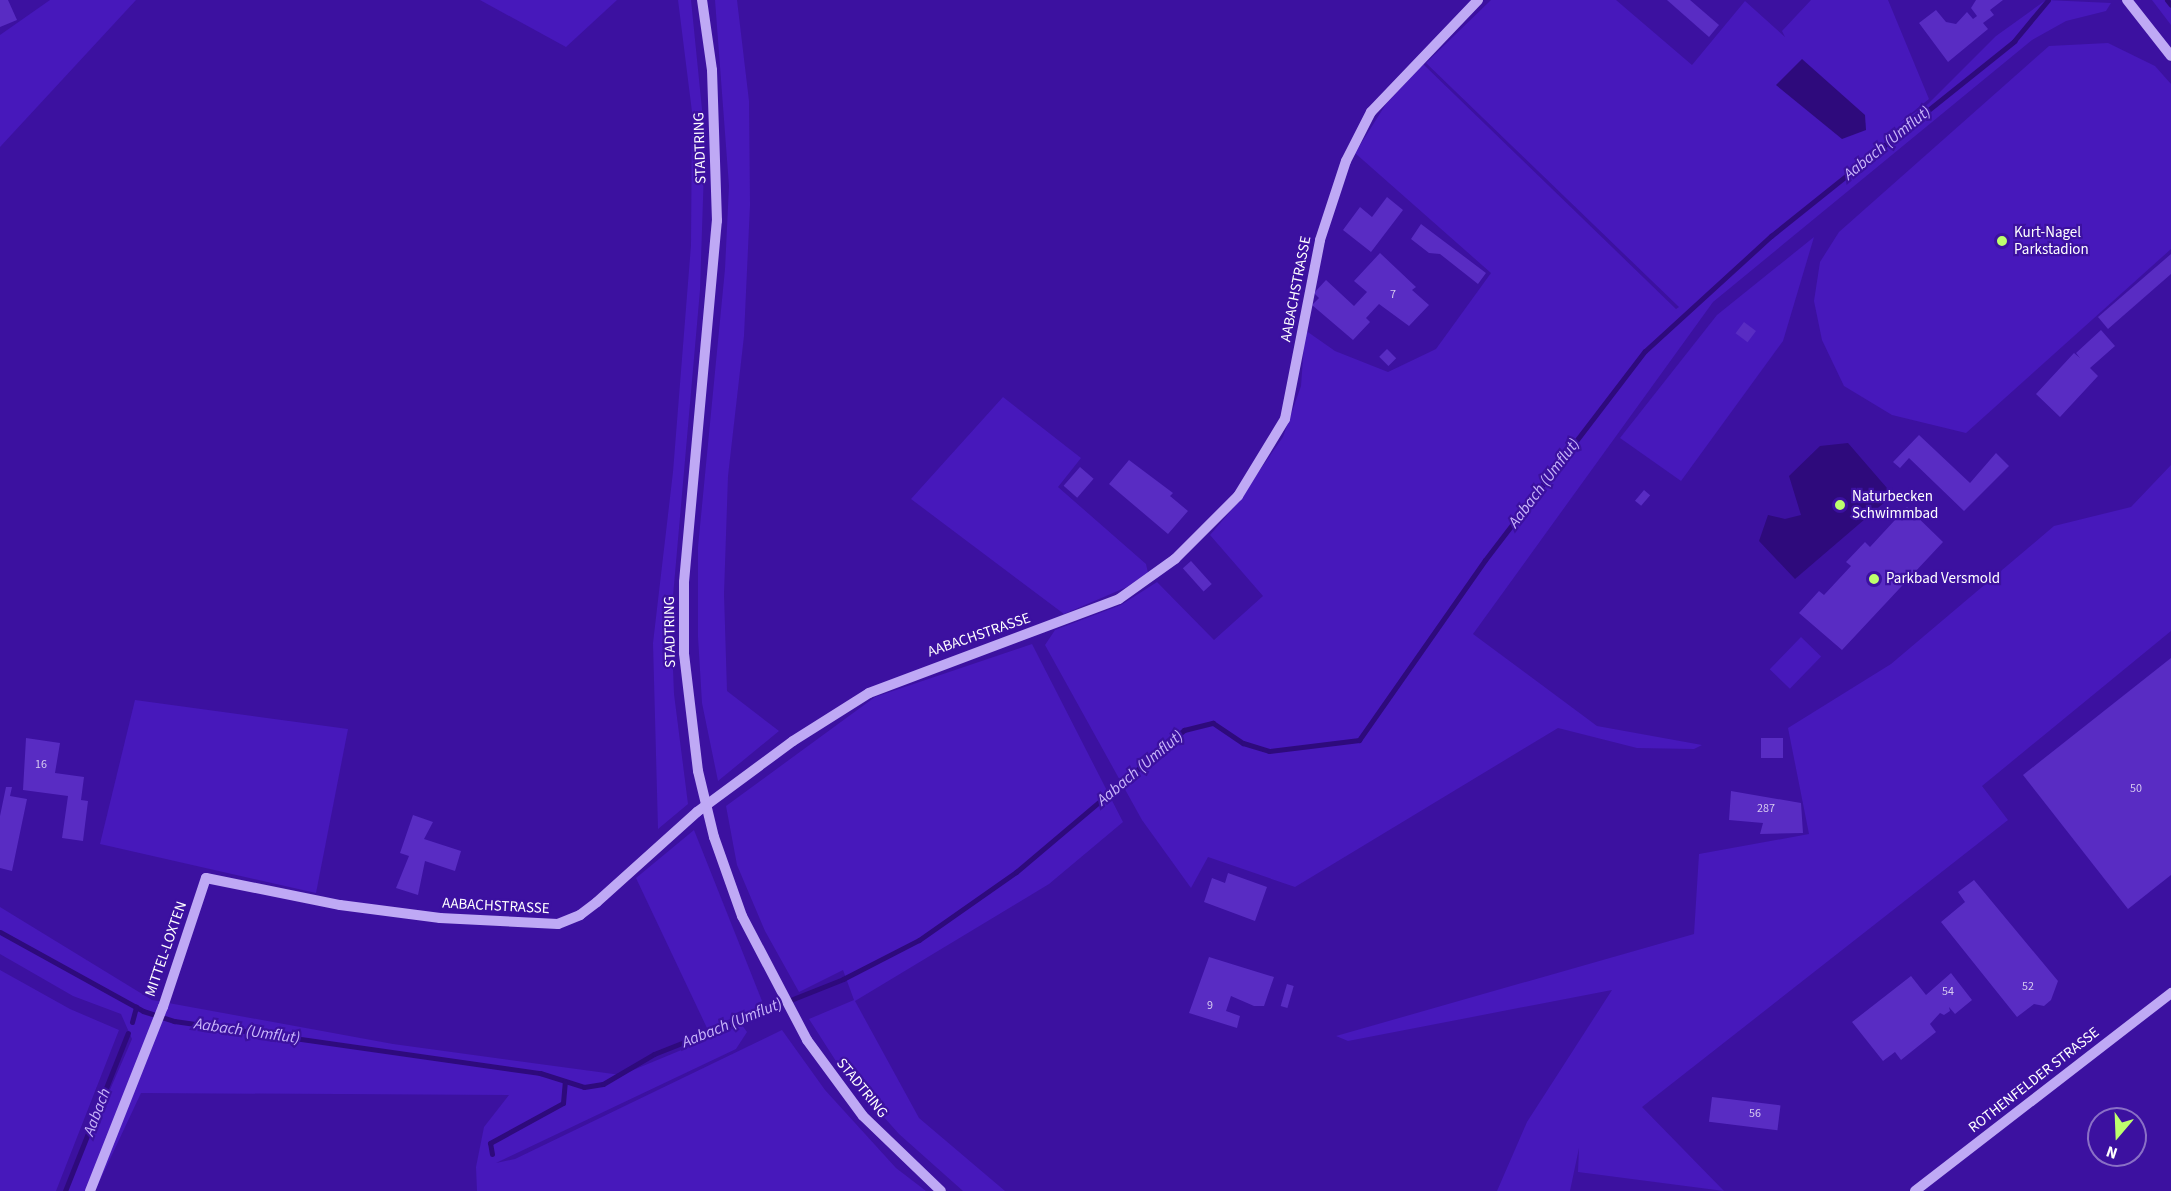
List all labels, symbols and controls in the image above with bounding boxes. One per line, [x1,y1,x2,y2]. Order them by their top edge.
water label: Aabach (Umflut) [1840,102,1934,184]
street label: STADTRING [690,112,710,184]
place label: Kurt-Nagel Parkstadion [2014,223,2089,258]
marker: Kurt-Nagel Parkstadion [1995,234,2009,248]
street label: AABACHSTRASSE [1277,235,1315,343]
house number: 7 [1390,288,1396,302]
water label: Aabach (Umflut) [1504,435,1584,531]
place label: Naturbecken Schwimmbad [1852,487,1938,522]
marker: Naturbecken Schwimmbad [1833,498,1847,512]
place label: Parkbad Versmold [1886,570,2000,588]
marker: Parkbad Versmold [1867,572,1881,586]
street label: STADTRING [660,596,680,668]
street label: AABACHSTRASSE [925,609,1033,661]
water label: Aabach (Umflut) [1093,726,1187,810]
house number: 16 [35,758,47,772]
house number: 50 [2130,782,2142,796]
house number: 287 [1757,802,1775,816]
street label: AABACHSTRASSE [442,894,550,918]
street label: MITTEL-LOXTEN [141,899,191,999]
house number: 52 [2022,980,2034,994]
house number: 54 [1942,985,1954,999]
water label: Aabach (Umflut) [679,994,785,1052]
house number: 9 [1207,999,1213,1013]
water label: Aabach (Umflut) [193,1014,301,1048]
street label: ROTHENFELDER STRASSE [1965,1023,2103,1137]
street label: STADTRING [832,1054,892,1122]
water label: Aabach [79,1086,115,1138]
house number: 56 [1749,1107,1761,1121]
north arrow [2087,1107,2147,1167]
text: N [2103,1140,2120,1164]

